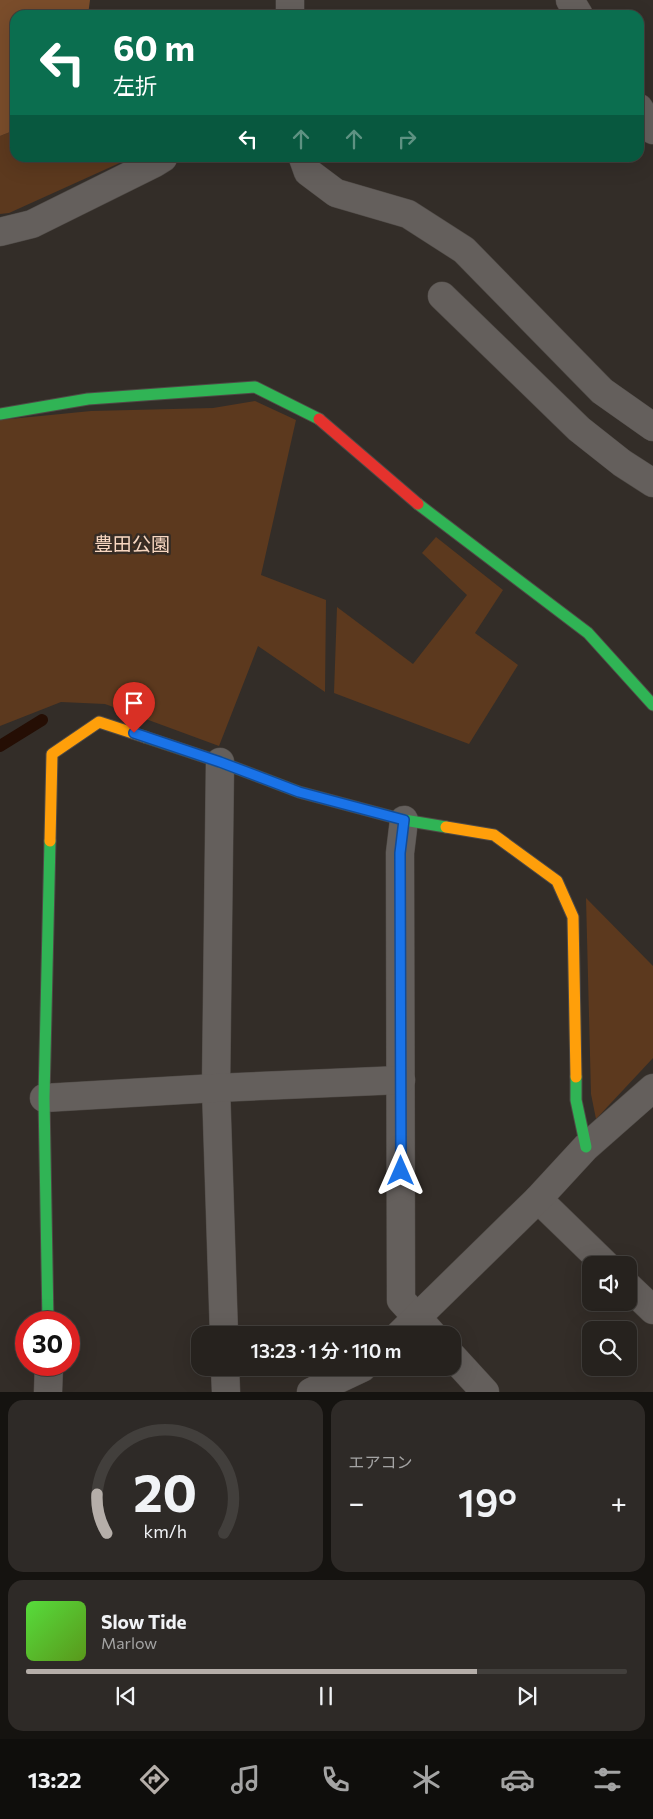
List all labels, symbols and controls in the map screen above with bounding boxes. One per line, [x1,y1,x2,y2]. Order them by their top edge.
text: 60 m [113,25,195,68]
icon: left [30,30,95,95]
text: 左折 [113,72,157,99]
icon: left [234,125,262,153]
icon: ahead [287,125,315,153]
icon: ahead [340,125,368,153]
icon: right [393,125,421,153]
park label: 豊田公園 [94,532,170,555]
pin [113,682,155,733]
icon: arrive [120,689,148,717]
position arrow [374,1144,426,1196]
map controls [582,1256,637,1376]
button: sound [582,1256,637,1311]
speed limit sign: 30 [15,1311,80,1376]
button: search [582,1321,637,1376]
text: 13:23 · 1 分 · 110 m [251,1339,401,1362]
text: エアコン [349,1452,413,1471]
text: 20 [133,1459,197,1523]
text: 19° [458,1478,517,1525]
text: − [349,1485,364,1519]
text: + [611,1485,627,1519]
text: km/h [144,1520,187,1542]
text: Slow Tide [101,1610,187,1633]
text: Marlow [101,1633,157,1652]
icon: previous [112,1682,140,1710]
icon: pause [312,1682,340,1710]
icon: next [513,1682,541,1710]
icon: directions [137,1762,172,1797]
icon: music [228,1762,263,1797]
icon: phone [318,1762,353,1797]
icon: climate [409,1762,444,1797]
icon: car [500,1762,535,1797]
icon: filters [590,1762,625,1797]
text: 13:22 [28,1766,81,1793]

